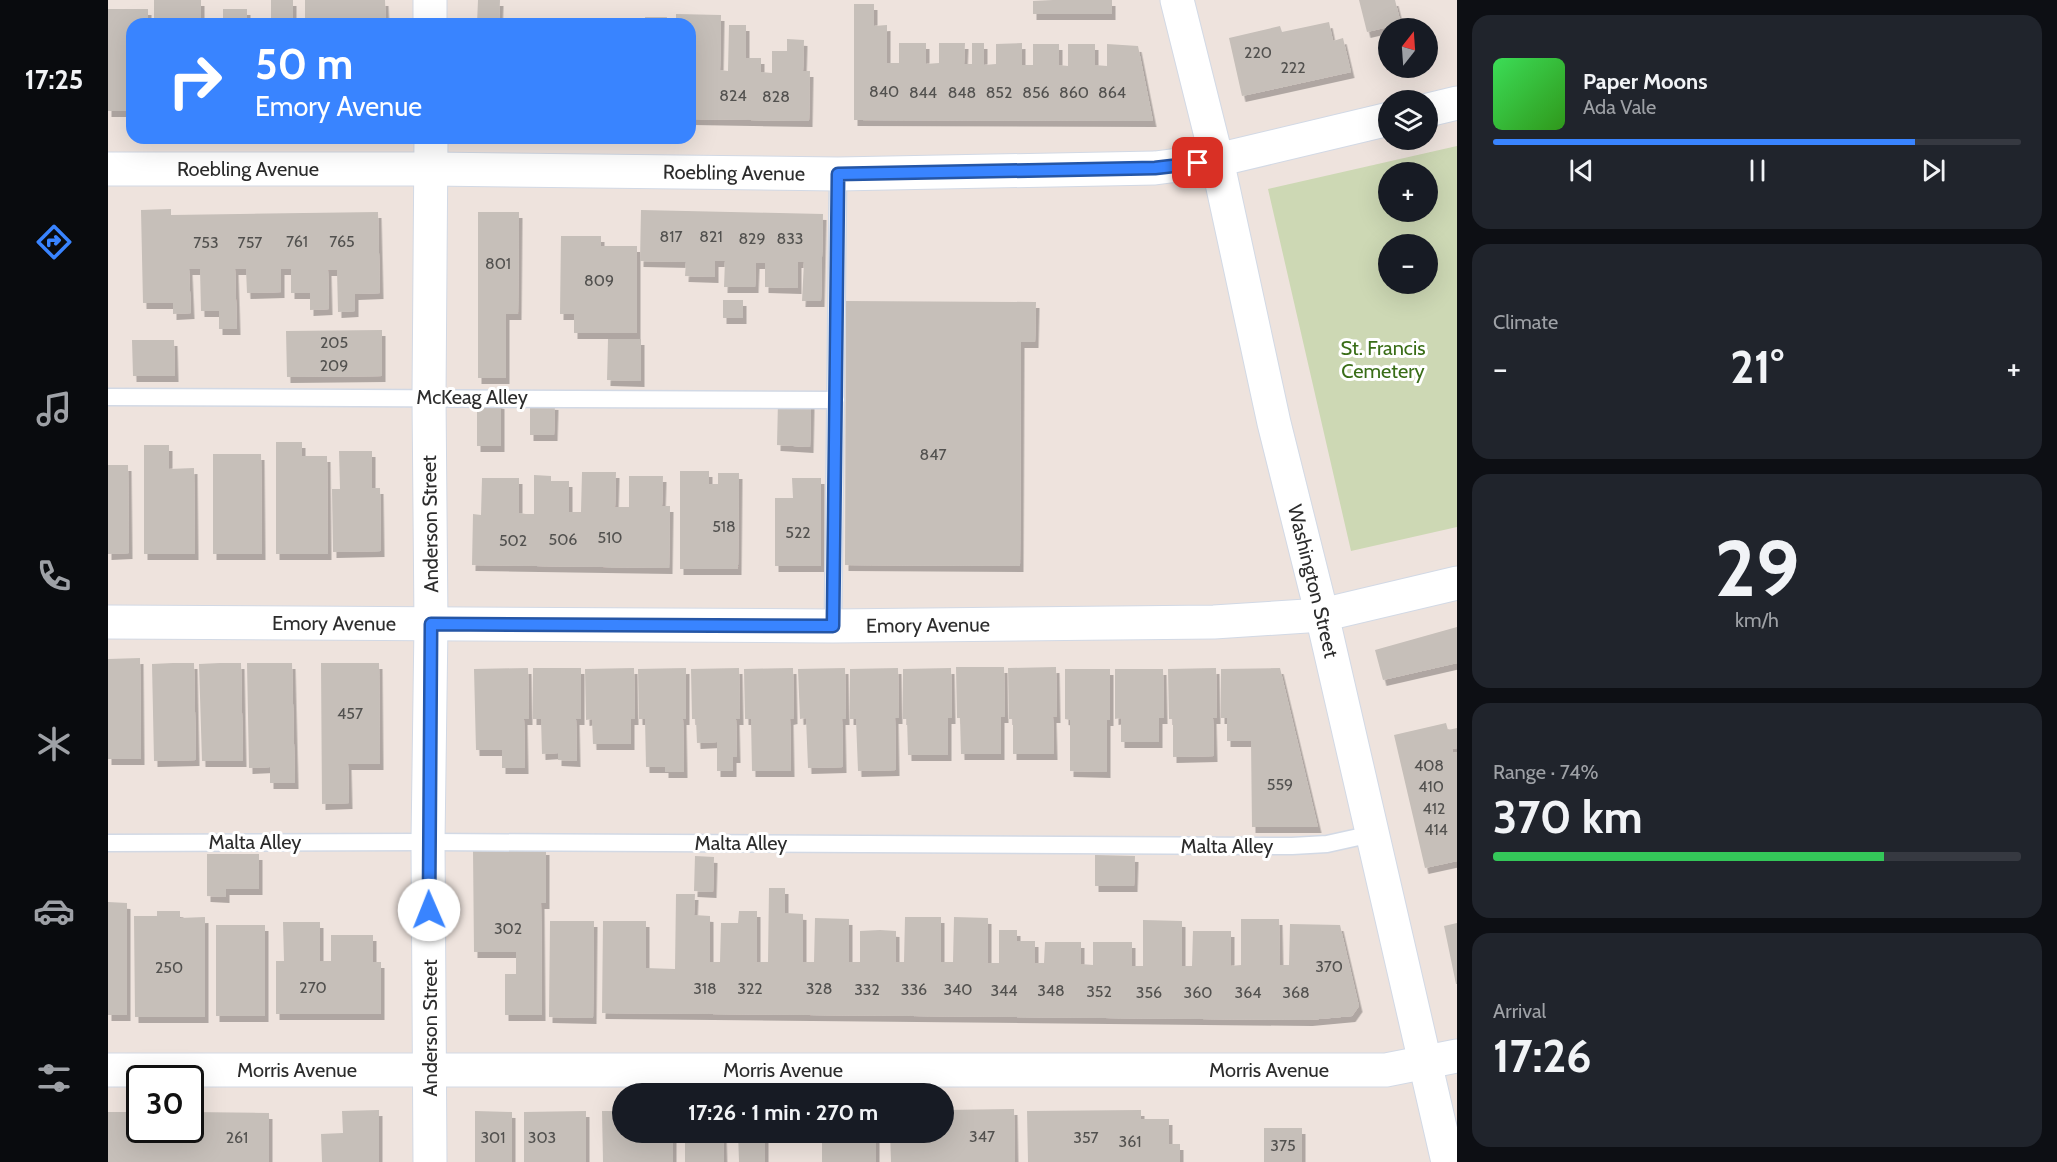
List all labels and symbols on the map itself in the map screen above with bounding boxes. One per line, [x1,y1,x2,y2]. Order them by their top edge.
north arrow [1378,18,1438,78]
house number: 220 [1244,43,1272,62]
house number: 222 [1280,58,1306,77]
house number: 840 [869,82,899,101]
house number: 844 [909,83,937,102]
house number: 848 [948,83,976,102]
house number: 852 [986,83,1012,102]
house number: 856 [1022,83,1050,102]
house number: 860 [1059,83,1089,102]
house number: 864 [1098,83,1126,102]
house number: 824 [719,86,747,105]
house number: 828 [762,87,790,106]
pin [1172,137,1223,188]
street label: Roebling Avenue [177,157,319,181]
street label: Roebling Avenue [663,160,805,186]
house number: 817 [660,227,682,246]
house number: 821 [699,227,723,246]
house number: 829 [738,229,766,248]
house number: 833 [776,229,804,248]
house number: 761 [286,232,308,251]
house number: 765 [329,232,355,251]
house number: 753 [193,233,219,252]
house number: 757 [238,233,262,252]
house number: 801 [485,254,511,273]
house number: 809 [584,271,614,290]
house number: 205 [320,333,348,352]
park label: St. Francis Cemetery [1341,336,1425,383]
house number: 209 [320,356,348,375]
street label: McKeag Alley [416,385,528,409]
house number: 847 [920,445,947,464]
street label: Anderson Street [417,455,443,593]
street label: Washington Street [1283,502,1344,660]
house number: 518 [712,517,736,536]
house number: 522 [785,523,811,542]
house number: 510 [597,528,623,547]
house number: 506 [549,530,577,549]
house number: 502 [499,531,527,550]
street label: Emory Avenue [272,611,396,636]
street label: Emory Avenue [866,612,990,638]
house number: 457 [337,704,363,723]
house number: 408 [1414,756,1444,775]
house number: 559 [1267,775,1293,794]
house number: 410 [1418,777,1444,796]
house number: 412 [1423,799,1445,818]
house number: 414 [1424,820,1448,839]
street label: Malta Alley [209,830,301,854]
street label: Malta Alley [695,831,787,855]
street label: Malta Alley [1181,834,1273,858]
position arrow [397,878,461,942]
house number: 302 [494,919,522,938]
house number: 370 [1315,957,1343,976]
house number: 250 [155,958,183,977]
street label: Anderson Street [418,959,442,1097]
house number: 270 [299,978,327,997]
house number: 318 [693,979,717,998]
house number: 322 [737,979,763,998]
house number: 328 [806,979,832,998]
house number: 332 [854,980,880,999]
house number: 336 [901,980,927,999]
house number: 340 [943,980,973,999]
house number: 344 [990,981,1018,1000]
house number: 348 [1037,981,1065,1000]
house number: 352 [1086,982,1112,1001]
house number: 356 [1136,983,1162,1002]
house number: 360 [1184,983,1212,1002]
house number: 364 [1235,983,1262,1002]
house number: 368 [1282,983,1310,1002]
street label: Morris Avenue [237,1058,357,1082]
street label: Morris Avenue [723,1058,843,1082]
street label: Morris Avenue [1209,1058,1329,1082]
speed limit sign: 30 [126,1065,204,1143]
house number: 347 [969,1127,995,1146]
house number: 261 [226,1128,248,1147]
house number: 301 [480,1128,506,1147]
house number: 303 [528,1128,556,1147]
house number: 357 [1073,1128,1099,1147]
house number: 361 [1119,1132,1141,1151]
house number: 375 [1270,1136,1296,1155]

